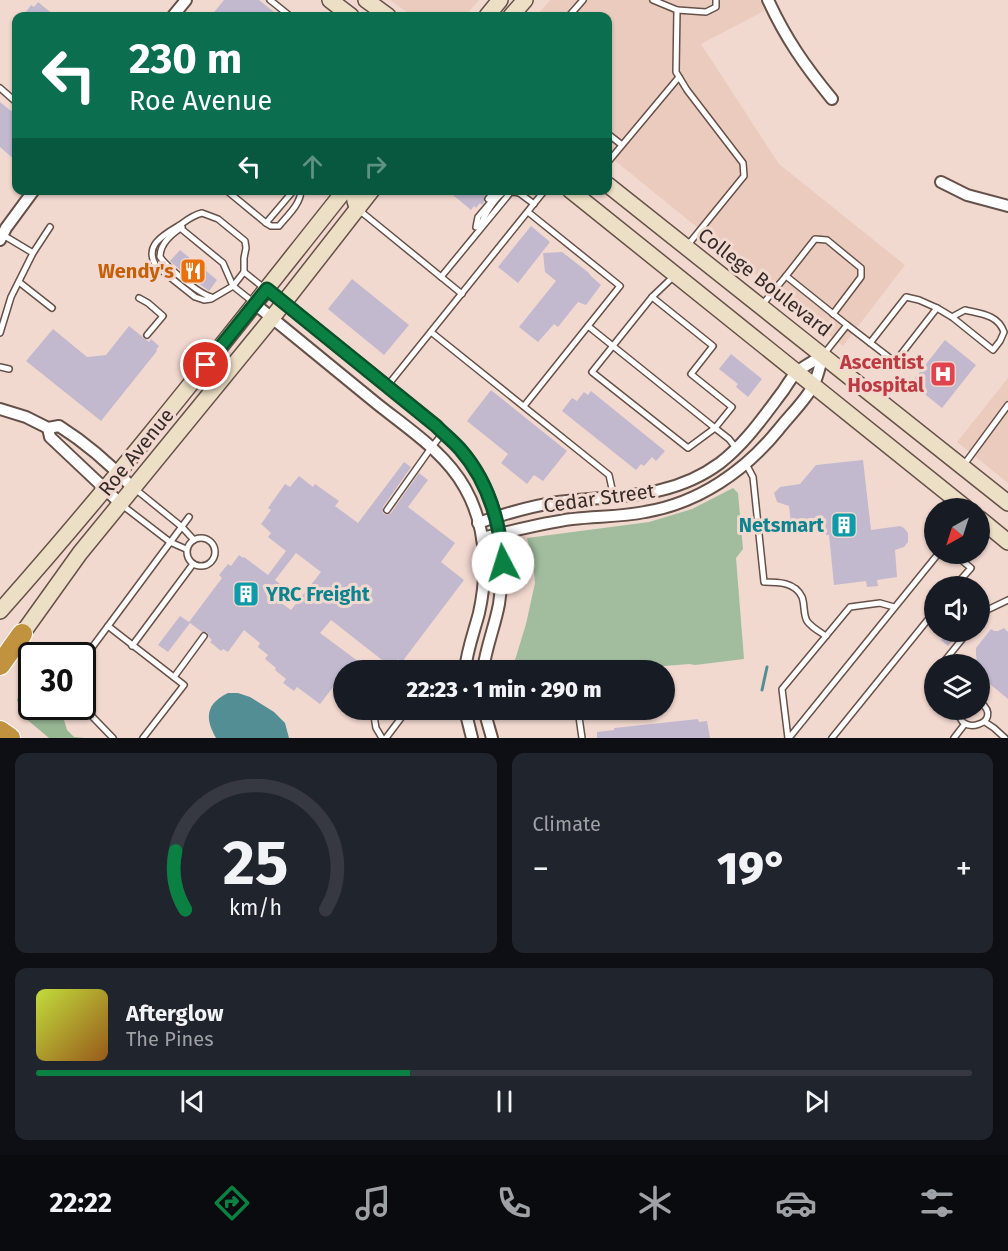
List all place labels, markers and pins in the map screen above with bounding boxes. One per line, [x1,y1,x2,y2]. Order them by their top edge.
restaurant icon: Wendy's [178,256,208,286]
place label: Wendy's [98,259,174,283]
pin [180,339,231,390]
place label: Ascentist Hospital [839,350,924,397]
hospital icon: Ascentist Hospital [928,359,958,389]
building icon: Netsmart [829,510,859,540]
place label: Netsmart [739,513,824,537]
building icon: YRC Freight [231,579,261,609]
place label: YRC Freight [265,582,370,606]

